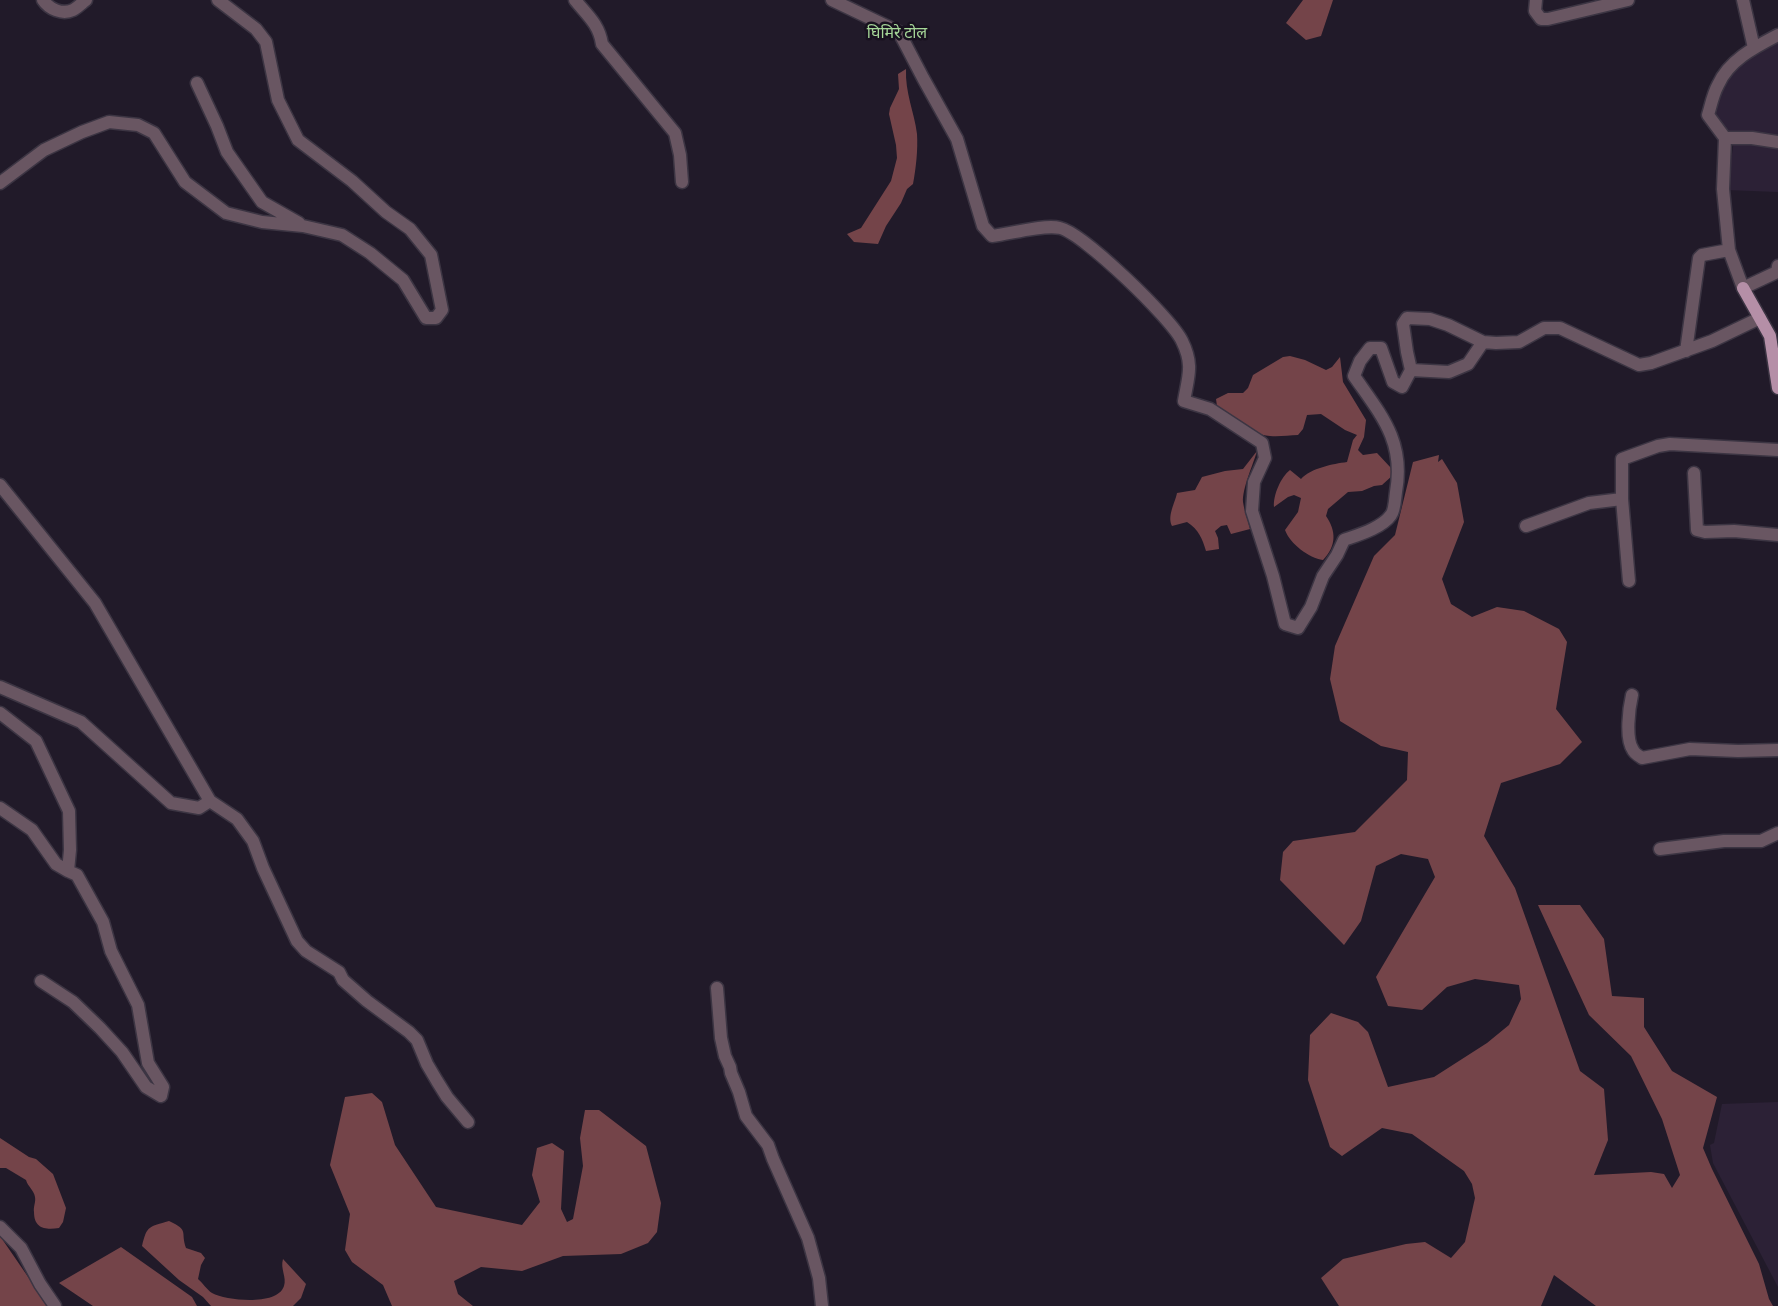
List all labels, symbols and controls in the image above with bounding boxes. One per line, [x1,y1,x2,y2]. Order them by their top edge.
district label: घिमिरे टोल [867,24,927,44]

